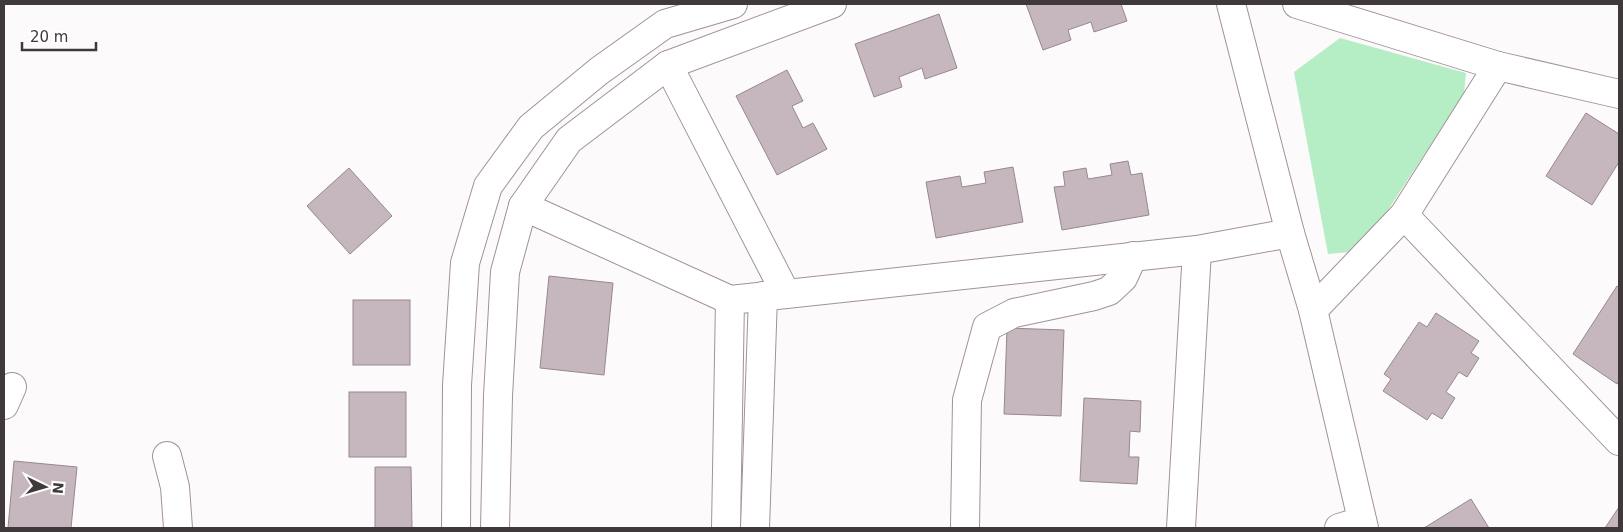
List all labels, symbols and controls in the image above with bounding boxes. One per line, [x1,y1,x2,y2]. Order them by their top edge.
scale bar [22,20,96,52]
text: 20 m [30,28,68,46]
north arrow [20,462,70,512]
text: N [49,482,66,495]

